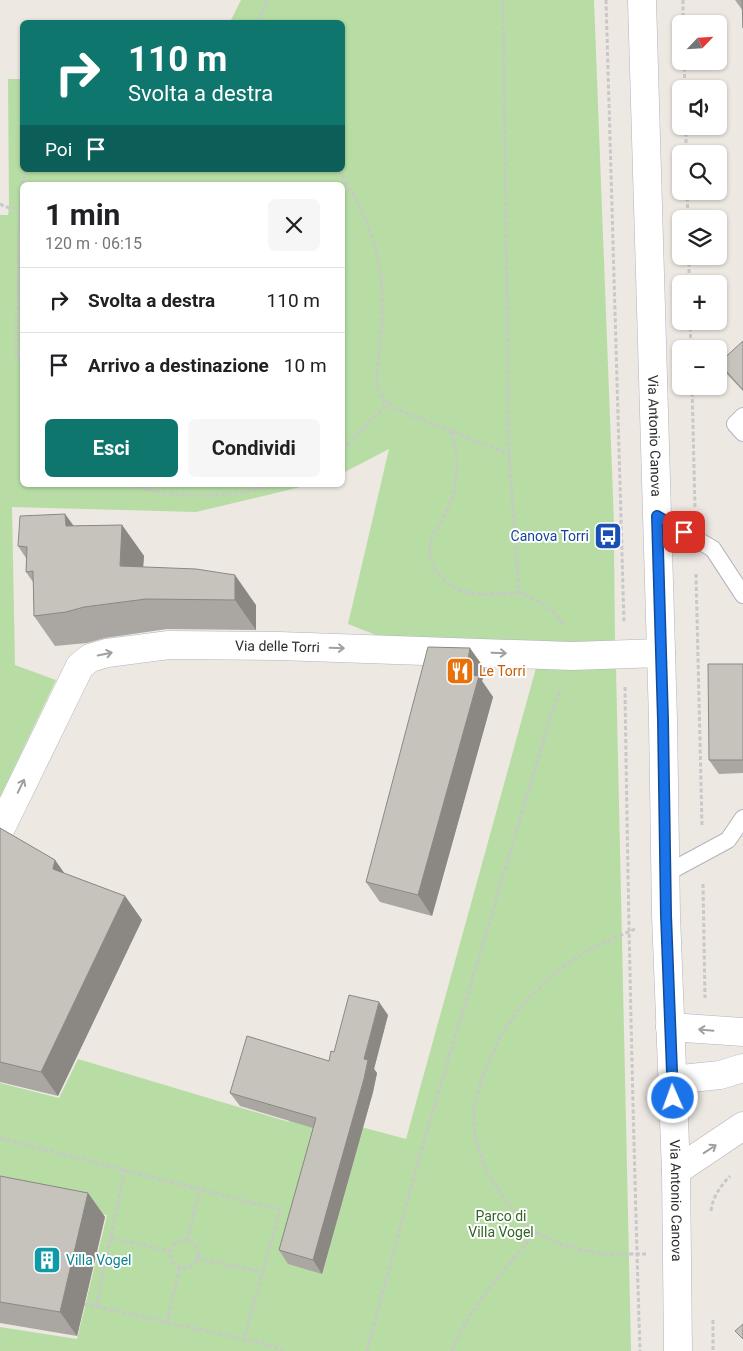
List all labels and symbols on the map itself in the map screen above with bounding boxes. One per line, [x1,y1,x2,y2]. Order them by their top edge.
north arrow [672,15,728,70]
street label: Via Antonio Canova [645,375,664,497]
pin [663,511,705,553]
bus stop icon: Canova Torri [593,521,623,551]
place label: Canova Torri [511,528,589,544]
street label: Via delle Torri [235,638,320,655]
one-way arrow [328,643,344,653]
one-way arrow [96,648,112,658]
one-way arrow [491,649,507,658]
restaurant icon: Le Torri [445,656,475,686]
place label: Le Torri [479,663,526,679]
one-way arrow [16,779,26,794]
one-way arrow [699,1025,715,1035]
position arrow [646,1071,698,1123]
street label: Via Antonio Canova [667,1139,685,1262]
one-way arrow [702,1144,716,1154]
park label: Parco di Villa Vogel [468,1208,534,1240]
building icon: Villa Vogel [32,1245,62,1275]
place label: Villa Vogel [66,1252,132,1268]

